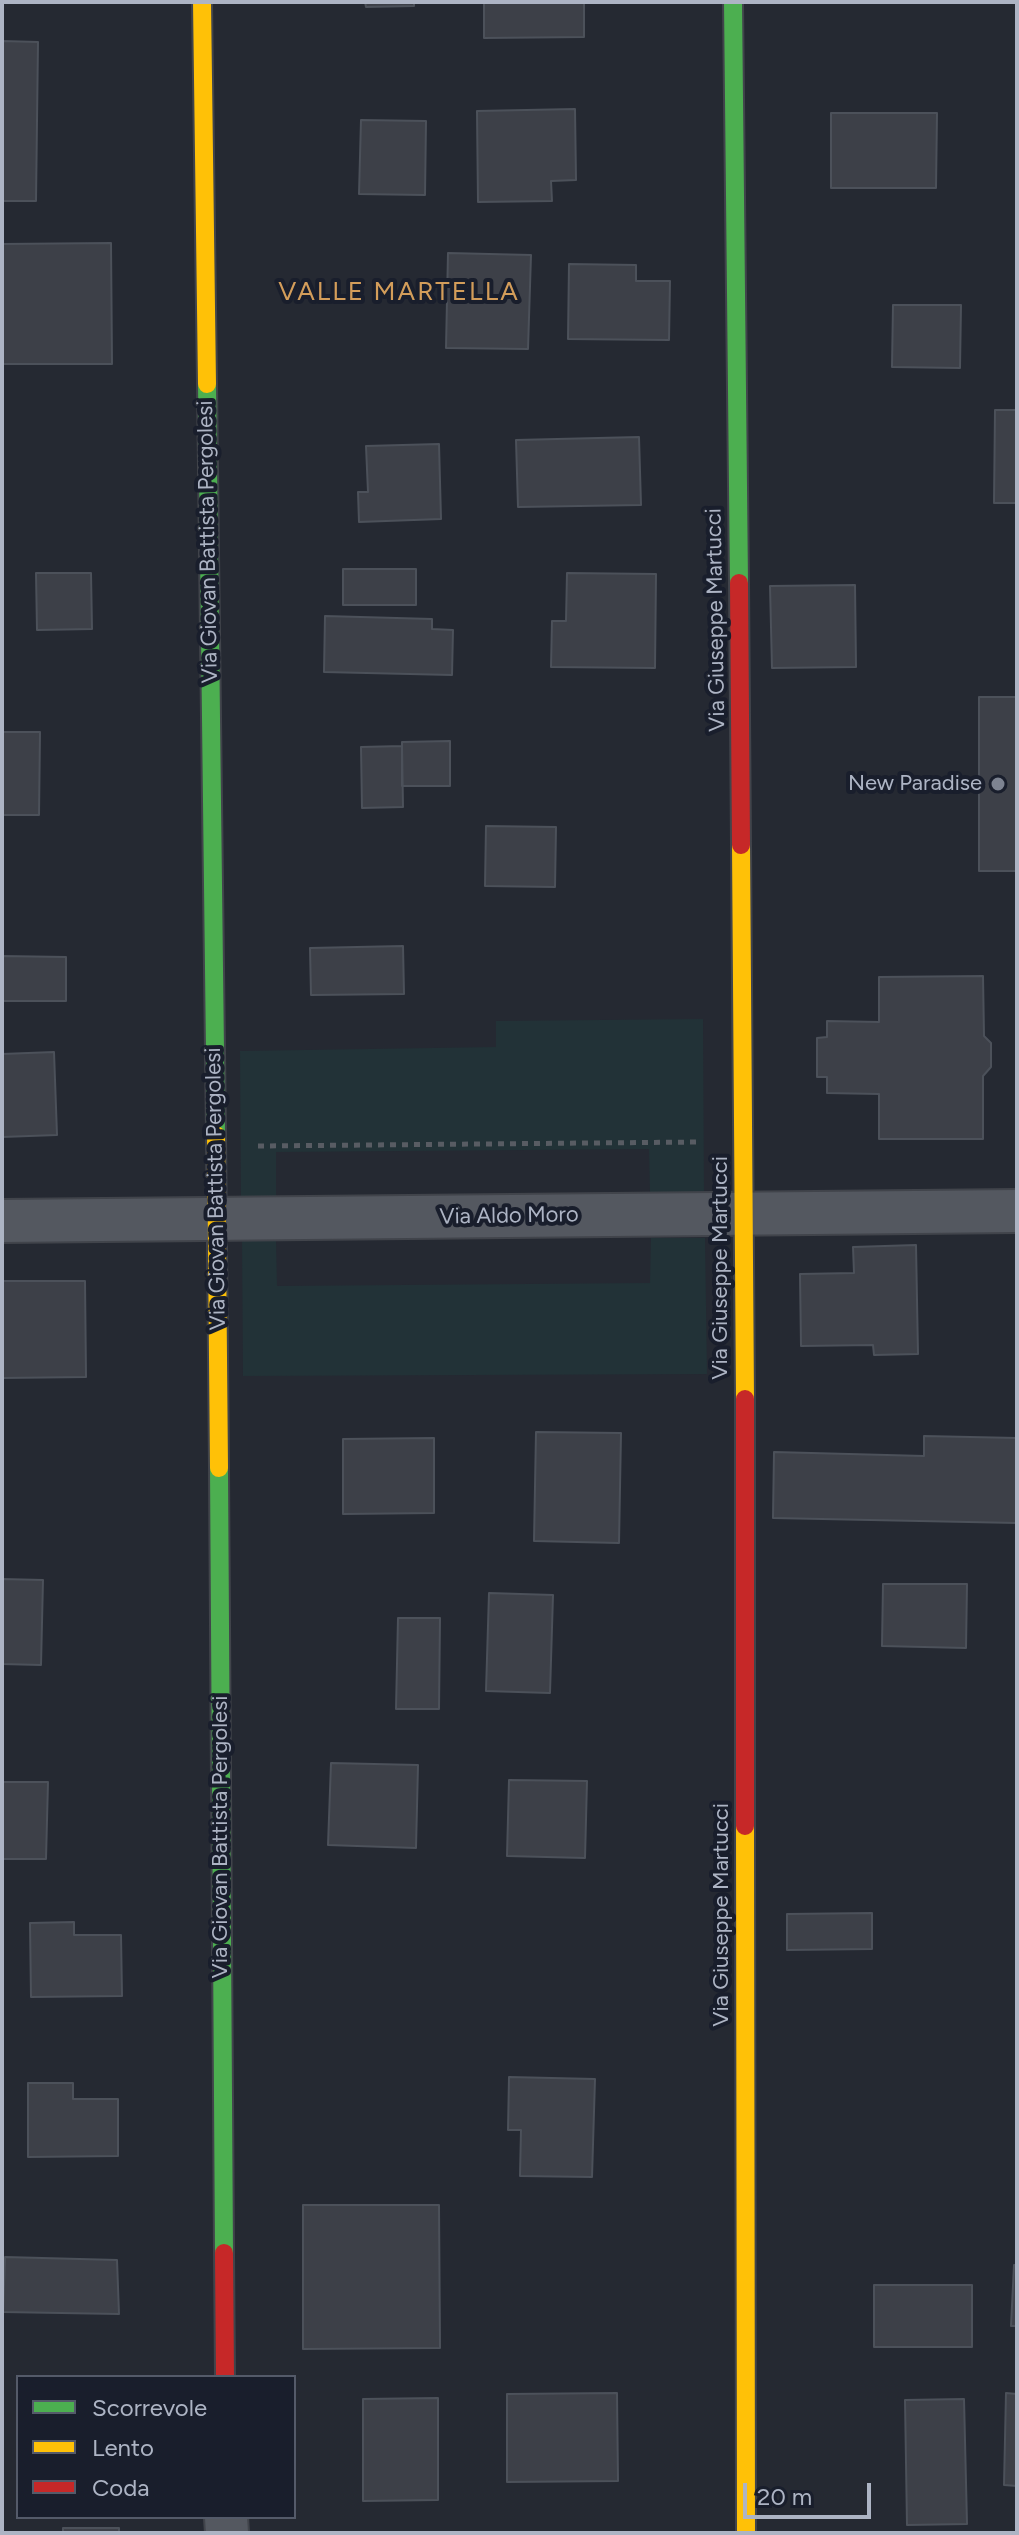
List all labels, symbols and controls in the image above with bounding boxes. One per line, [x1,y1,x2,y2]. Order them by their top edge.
district label: VALLE MARTELLA [278,276,520,308]
street label: Via Giovan Battista Pergolesi [192,400,224,684]
street label: Via Giuseppe Martucci [701,508,731,732]
place label: New Paradise [848,771,982,797]
marker: New Paradise [989,775,1007,793]
street label: Via Giovan Battista Pergolesi [200,1047,232,1331]
street label: Via Giuseppe Martucci [708,1156,734,1380]
street label: Via Aldo Moro [439,1202,579,1230]
street label: Via Giovan Battista Pergolesi [208,1696,234,1978]
street label: Via Giuseppe Martucci [709,1803,735,2027]
legend [16,2375,296,2519]
text: Scorrevole [92,2393,207,2422]
text: Lento [92,2433,154,2462]
scale bar [747,2467,875,2517]
text: Coda [92,2473,150,2502]
text: 20 m [757,2482,812,2511]

